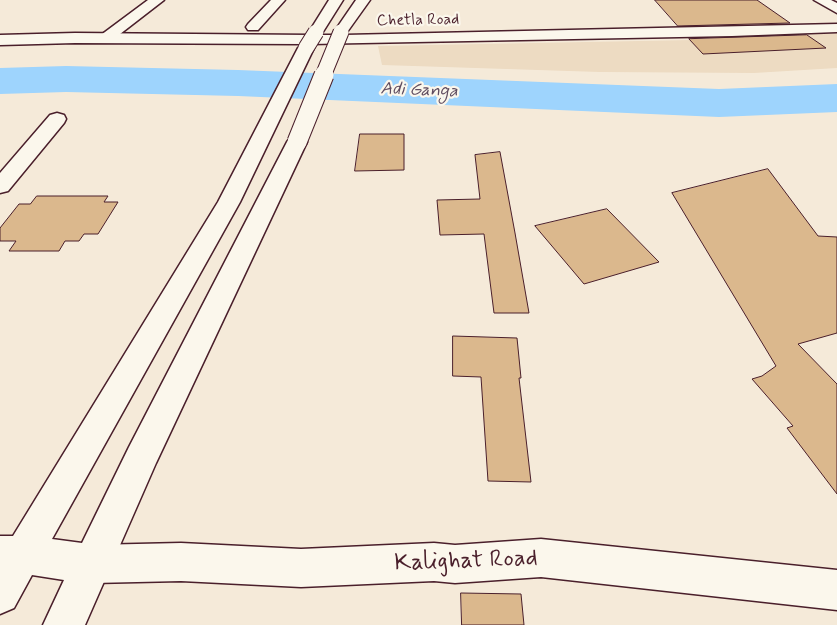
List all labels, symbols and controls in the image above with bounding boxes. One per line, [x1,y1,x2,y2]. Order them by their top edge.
street label: Chetla Road [377,11,459,31]
water label: Adi Ganga [380,79,458,103]
street label: Kalighat Road [394,545,538,579]

